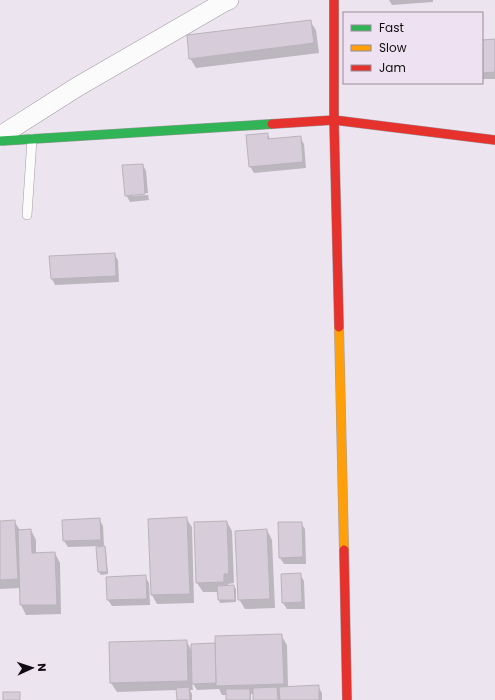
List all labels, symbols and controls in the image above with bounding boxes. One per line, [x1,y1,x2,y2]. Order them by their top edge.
legend [343,12,483,84]
text: Fast [379,19,404,36]
text: Slow [379,39,407,56]
text: Jam [379,59,406,76]
north arrow [12,648,52,688]
text: N [34,663,50,672]

